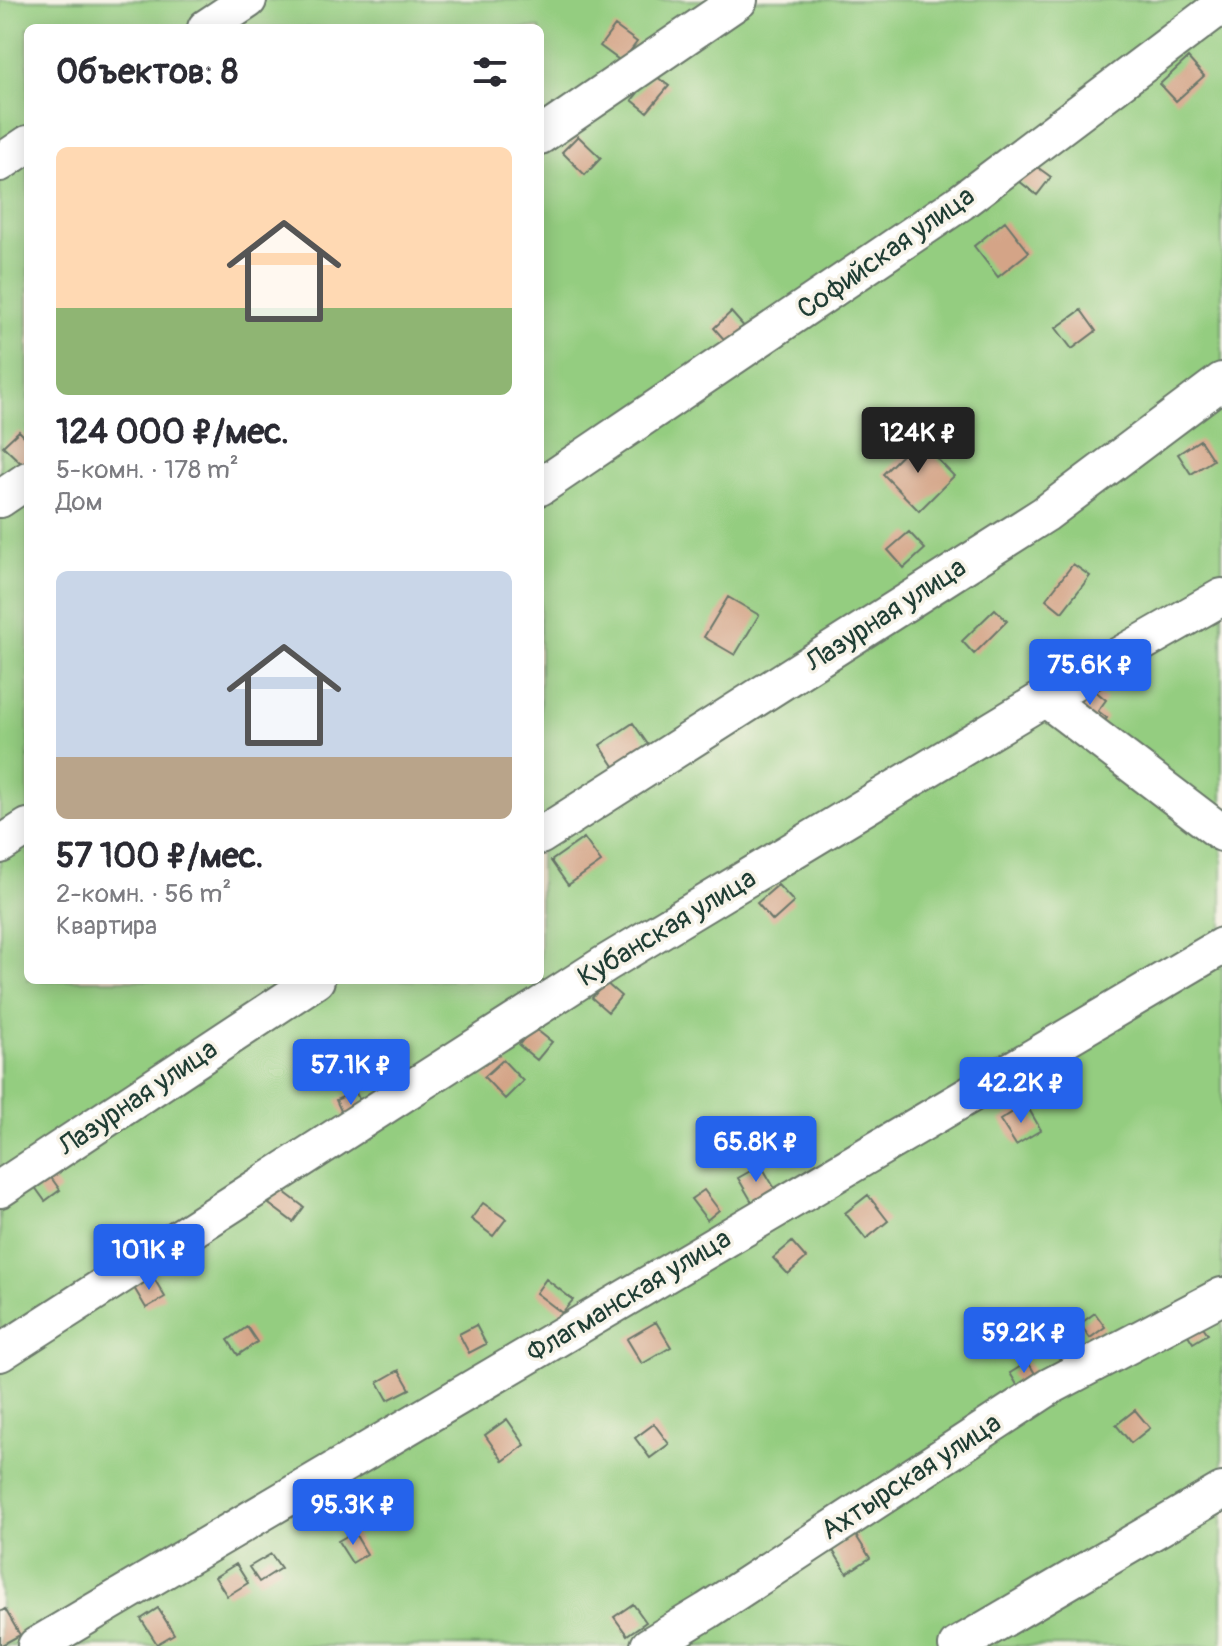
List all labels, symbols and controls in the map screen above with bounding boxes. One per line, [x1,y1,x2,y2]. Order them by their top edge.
icon: filters [468,50,512,94]
text: Объектов: 8 [56,51,238,94]
street label: Софийская улица [791,179,981,327]
icon: home [212,199,356,343]
pin: 124K ₽ [853,407,983,475]
text: 124 000 ₽/мес. [56,411,289,454]
text: 124K ₽ [880,417,956,449]
text: 5-комн. · 178 m² [56,454,239,486]
text: Дом [56,486,103,518]
street label: Лазурная улица [798,550,973,680]
icon: home [212,623,356,767]
pin: 75.6K ₽ [1016,639,1164,707]
text: 75.6K ₽ [1047,649,1133,681]
text: 57 100 ₽/мес. [56,835,263,878]
street label: Кубанская улица [572,861,762,995]
text: 2-комн. · 56 m² [56,878,231,910]
text: Квартира [56,910,157,942]
street label: Лазурная улица [51,1032,224,1165]
pin: 57.1K ₽ [277,1039,425,1107]
text: 57.1K ₽ [311,1049,391,1081]
pin: 42.2K ₽ [947,1057,1095,1125]
text: 42.2K ₽ [978,1067,1064,1099]
pin: 65.8K ₽ [682,1116,830,1184]
text: 65.8K ₽ [714,1126,798,1158]
street label: Флагманская улица [520,1221,738,1371]
pin: 101K ₽ [84,1224,214,1292]
text: 101K ₽ [111,1234,187,1266]
pin: 59.2K ₽ [950,1307,1098,1375]
text: 59.2K ₽ [982,1317,1066,1349]
street label: Ахтырская улица [814,1406,1008,1548]
pin: 95.3K ₽ [279,1479,427,1547]
text: 95.3K ₽ [311,1489,395,1521]

